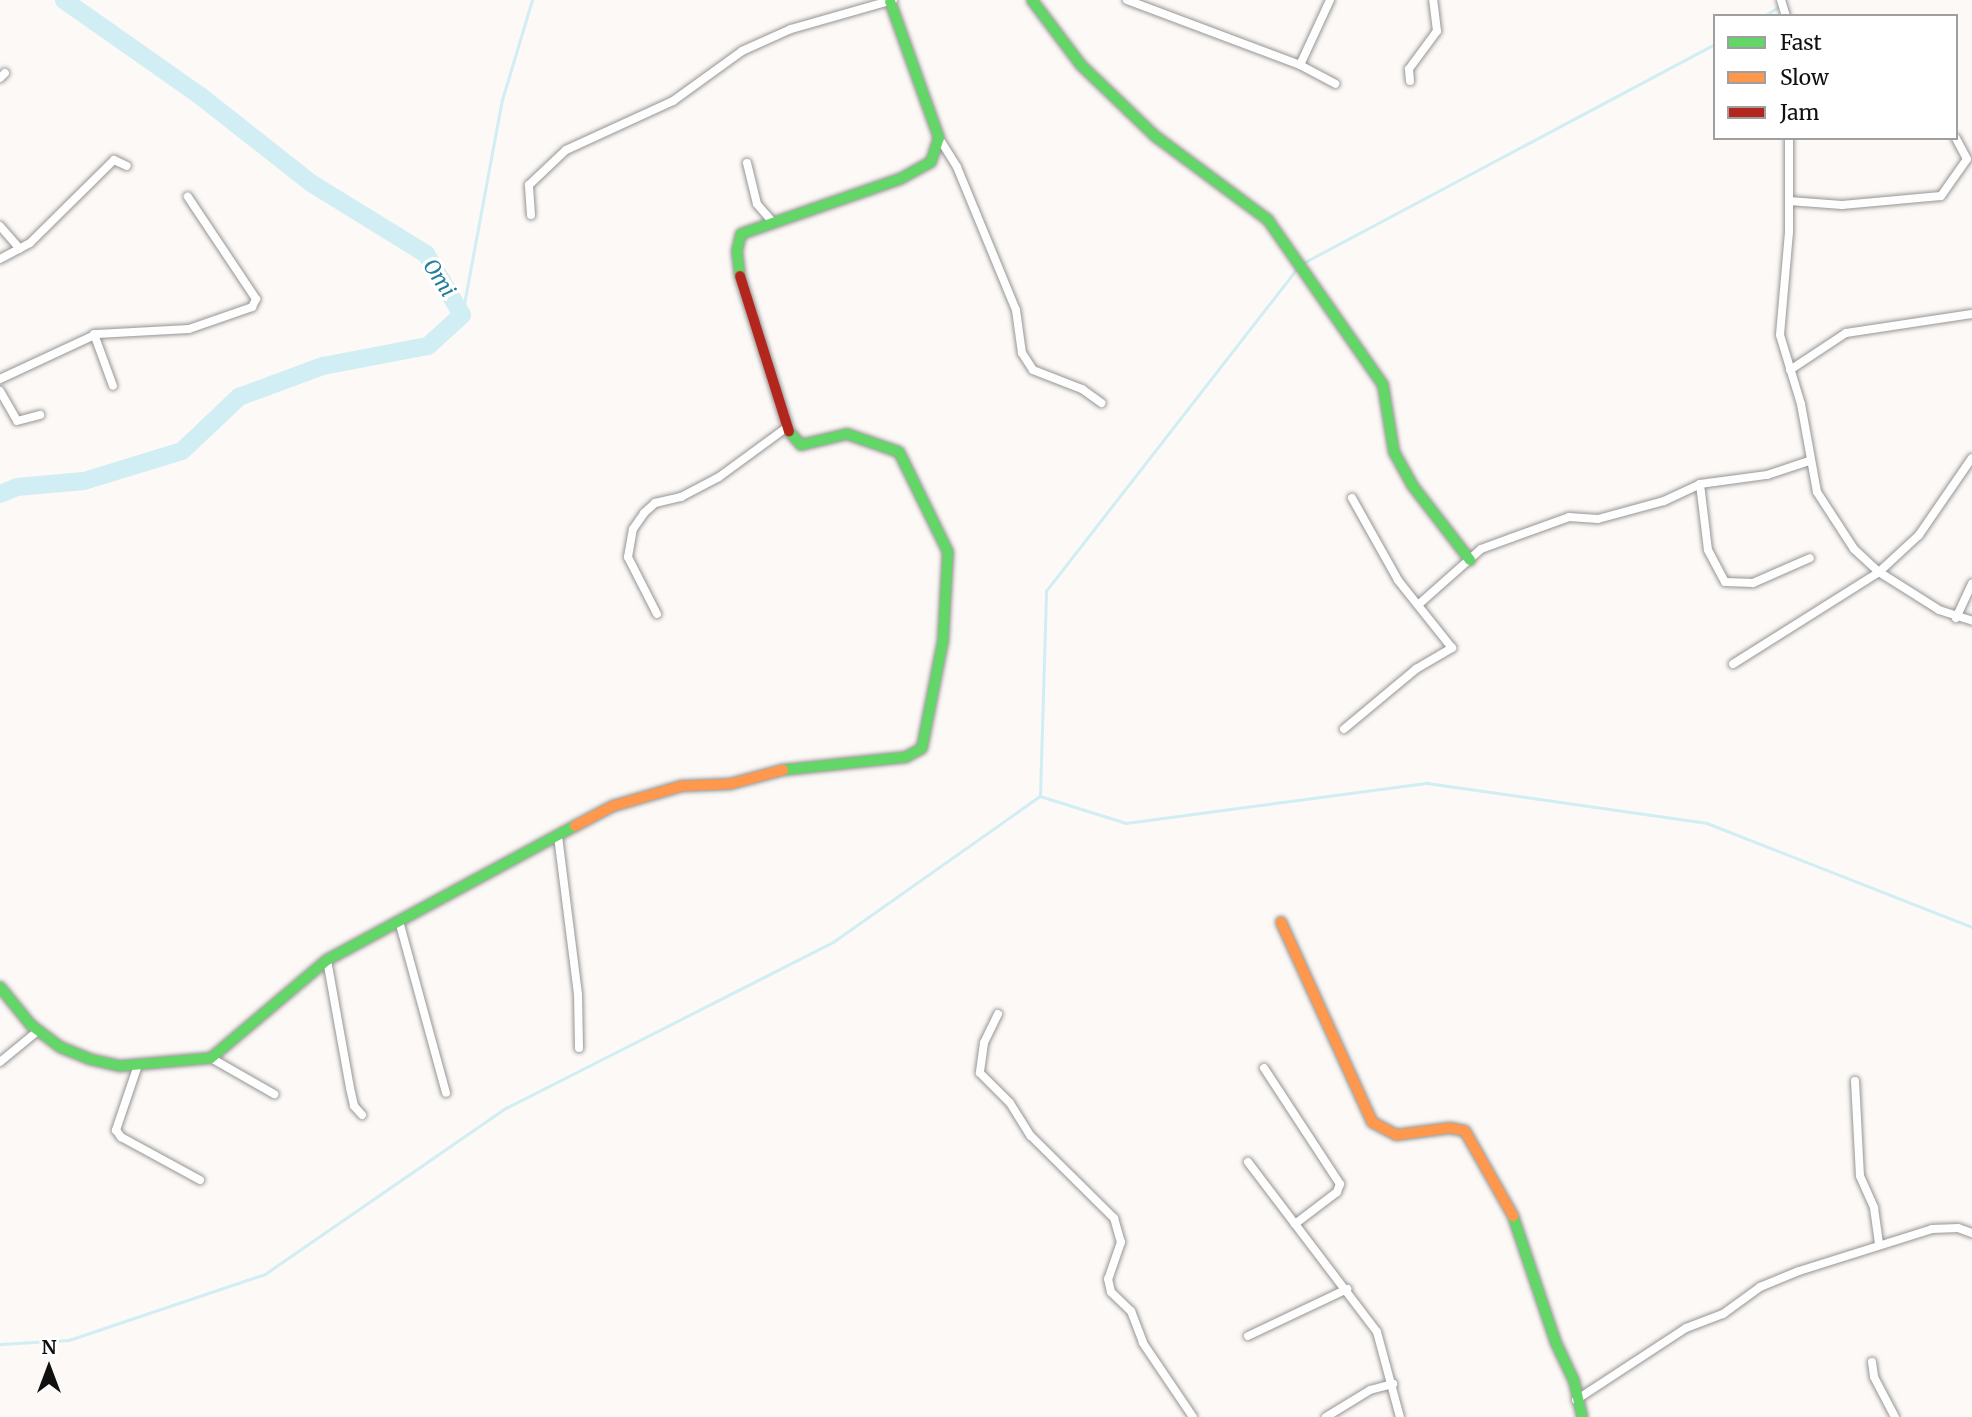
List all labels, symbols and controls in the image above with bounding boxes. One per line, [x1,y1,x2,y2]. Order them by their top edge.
legend [1713,14,1958,140]
text: Fast [1780,29,1822,56]
text: Slow [1780,64,1829,91]
text: Jam [1780,99,1819,126]
water label: Omi [418,254,460,302]
north arrow [14,1333,84,1403]
text: N [41,1335,57,1359]

